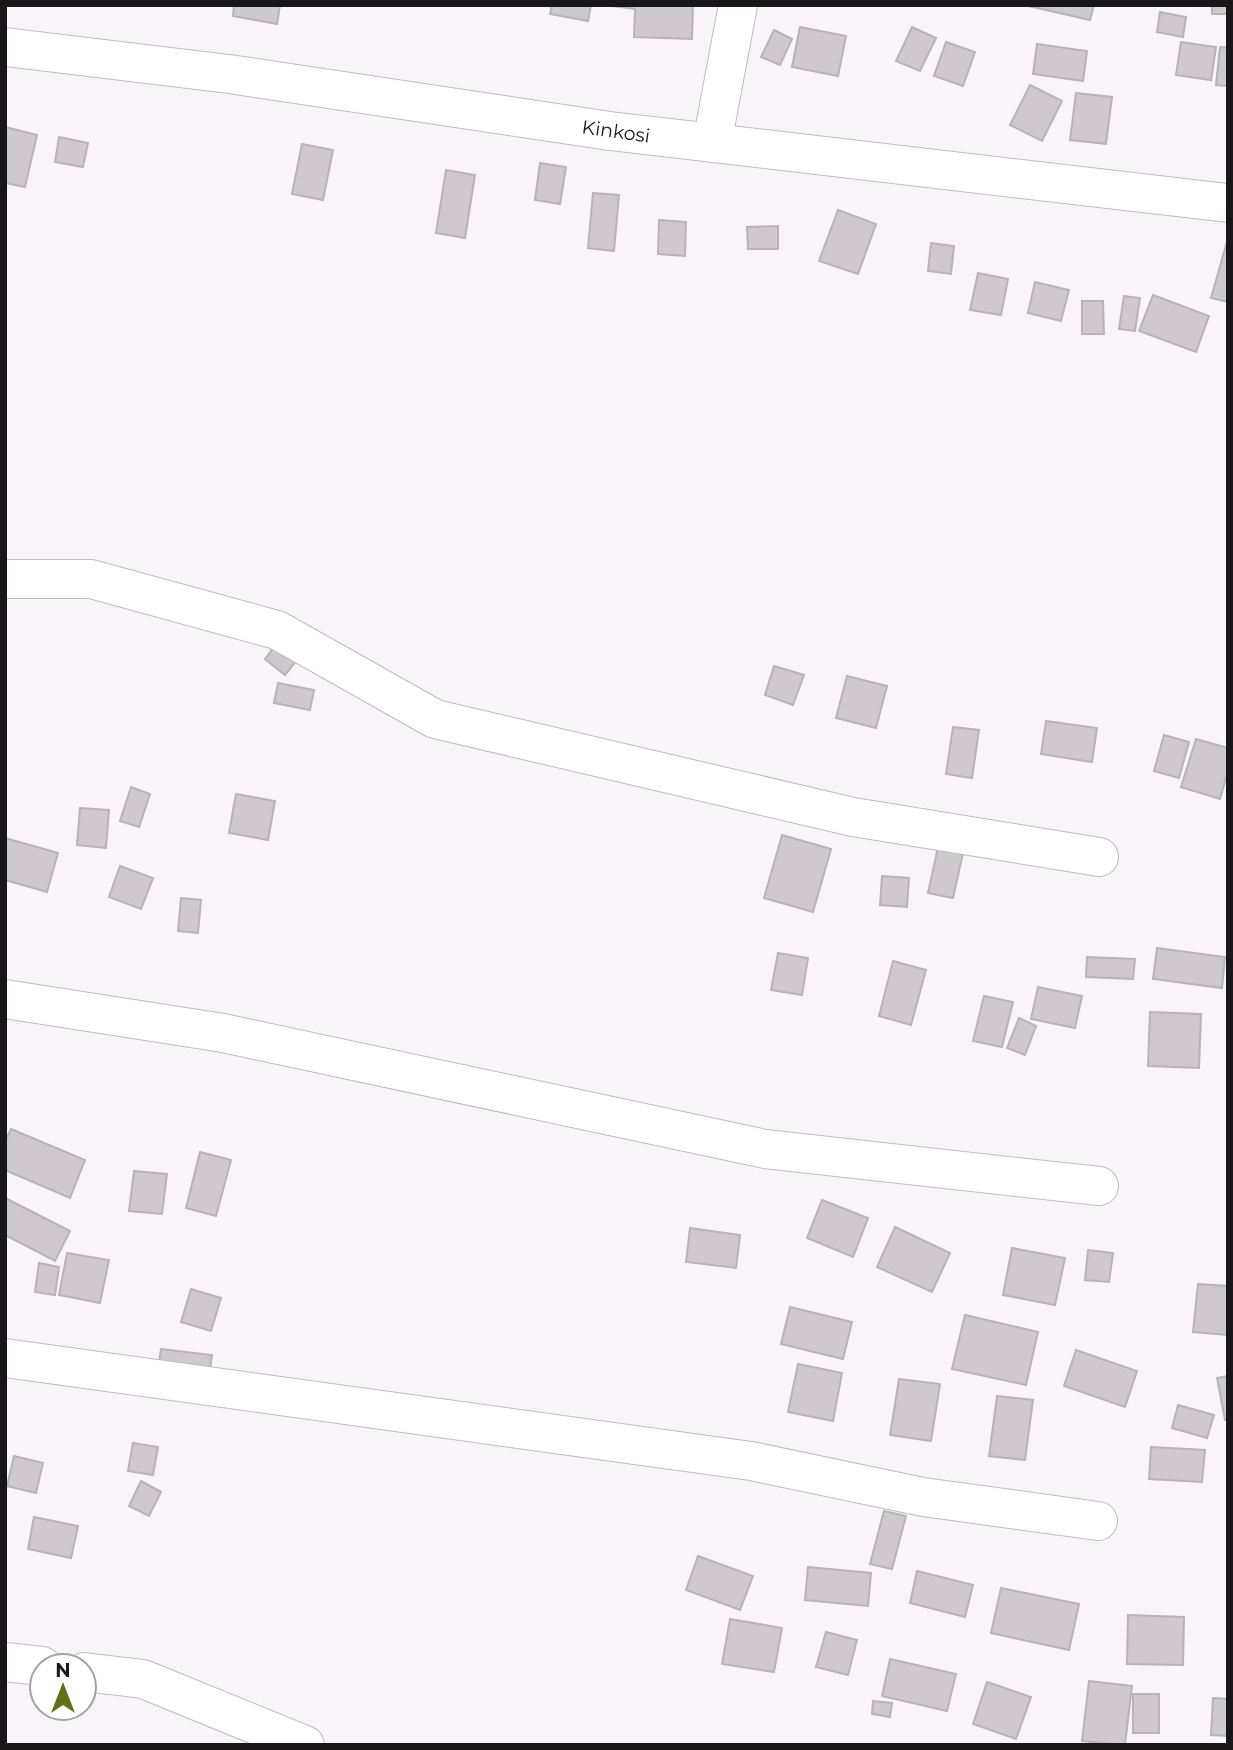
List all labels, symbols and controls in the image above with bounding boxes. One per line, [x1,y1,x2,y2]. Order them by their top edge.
street label: Kinkosi [580,115,652,148]
north arrow [28,1652,98,1722]
text: N [55,1659,71,1682]

